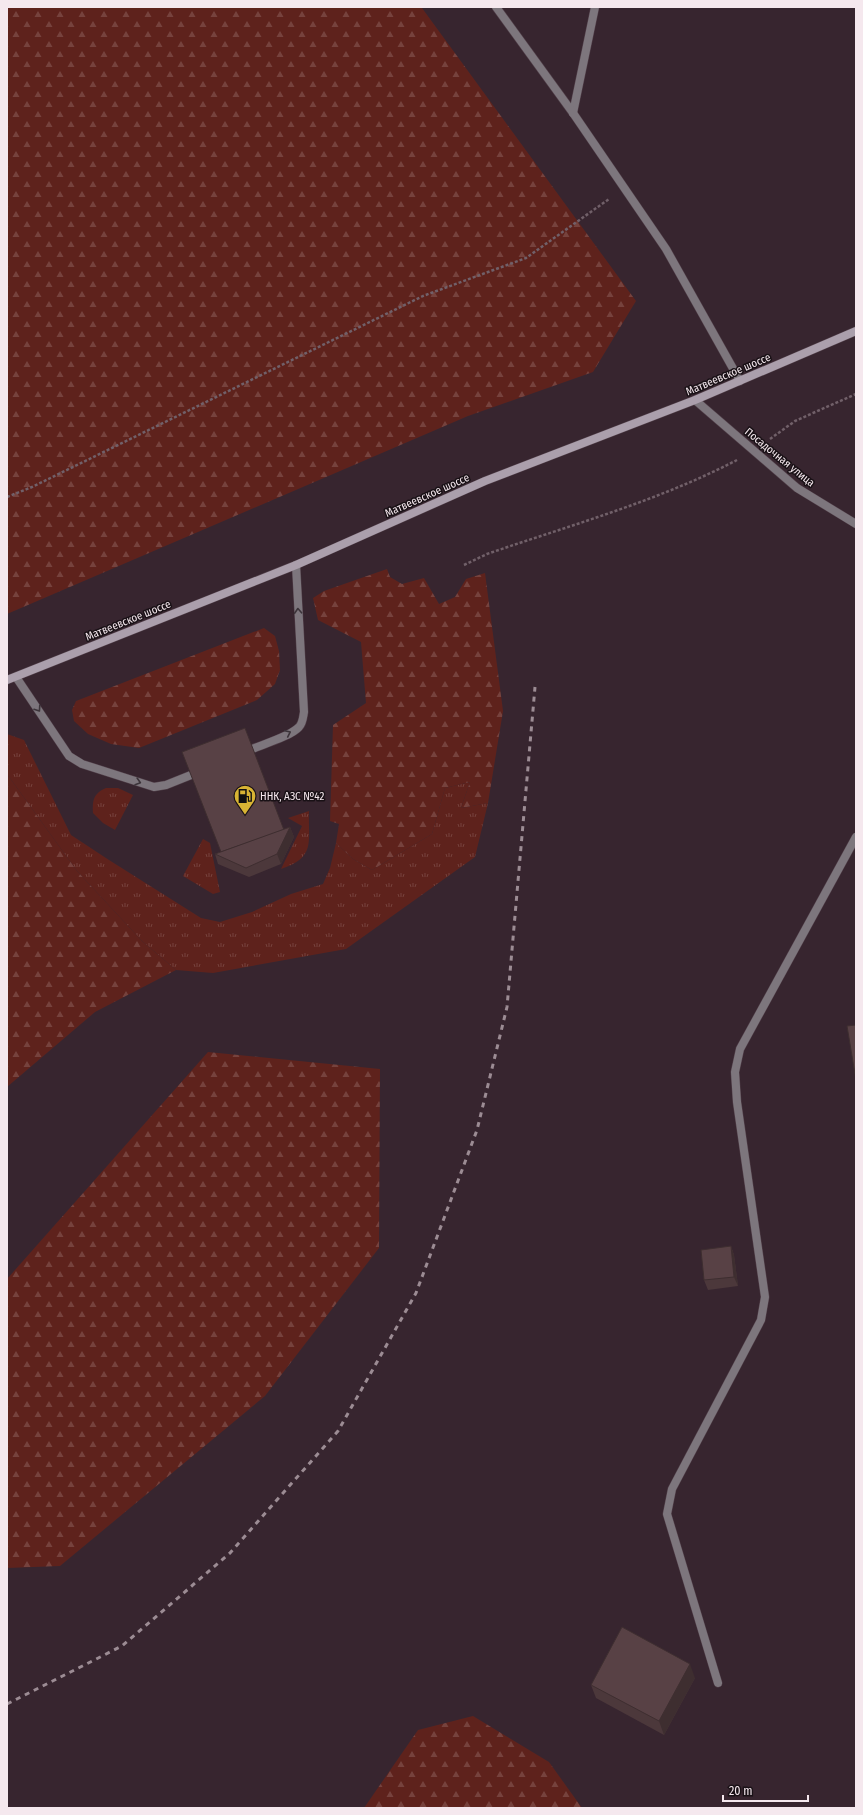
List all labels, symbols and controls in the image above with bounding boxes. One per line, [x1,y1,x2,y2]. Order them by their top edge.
street label: Матвеевское шоссе [684,351,773,398]
street label: Посадочная улица [742,425,817,490]
street label: Матвеевское шоссе [383,471,471,520]
street label: Матвеевское шоссе [84,597,173,644]
one-way arrow [294,608,303,614]
one-way arrow [33,705,41,712]
one-way arrow [284,730,292,738]
one-way arrow [134,777,141,786]
fuel station icon: ННК, АЗС №42 [232,783,258,816]
place label: ННК, АЗС №42 [260,790,325,803]
scale bar [723,1777,808,1803]
text: 20 m [729,1784,753,1798]

